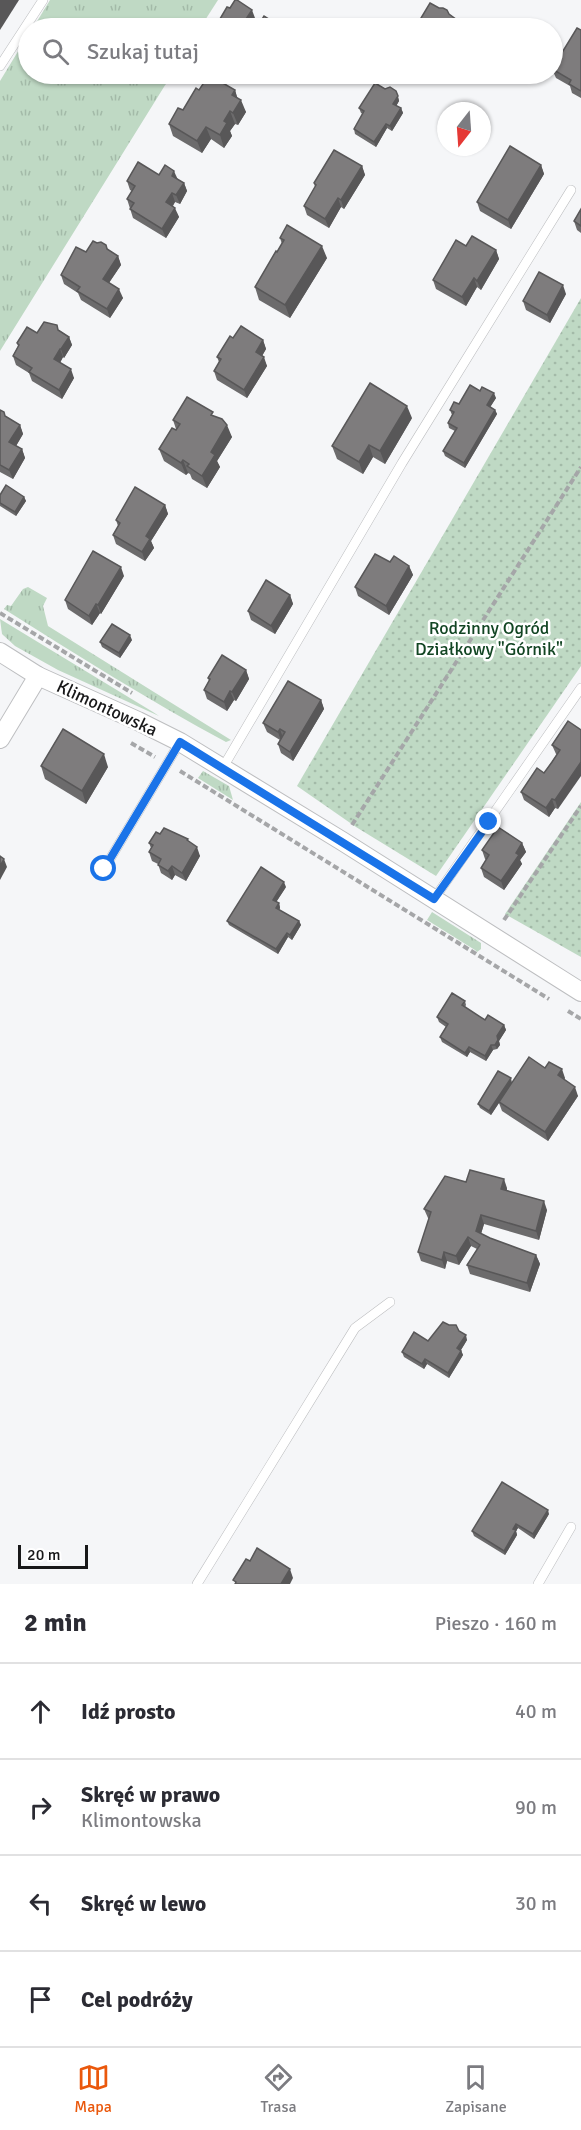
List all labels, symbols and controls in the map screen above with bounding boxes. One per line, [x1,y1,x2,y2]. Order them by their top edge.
search box [18,18,563,84]
icon: search [39,35,72,68]
text: Szukaj tutaj [87,38,199,65]
north arrow [437,102,491,156]
park label: Rodzinny Ogród Działkowy "Górnik" [415,617,563,660]
street label: Klimontowska [53,675,161,741]
route end [475,808,501,834]
route start [90,855,116,881]
scale bar [18,1542,88,1570]
text: 20 m [27,1545,61,1565]
text: 2 min [24,1607,87,1639]
text: Pieszo · 160 m [435,1611,557,1636]
icon: ahead [24,1695,57,1728]
text: Idź prosto [81,1698,176,1725]
text: 40 m [515,1699,557,1724]
text: Skręć w prawo [81,1781,220,1808]
icon: right [24,1791,57,1824]
text: 90 m [515,1795,557,1820]
text: Klimontowska [81,1808,202,1833]
icon: left [24,1887,57,1920]
text: Skręć w lewo [81,1890,206,1917]
text: 30 m [515,1891,557,1916]
icon: arrive [24,1983,57,2016]
text: Cel podróży [81,1986,193,2013]
tab: Mapa [74,2061,112,2117]
tab: Trasa [260,2061,297,2117]
tab: Zapisane [445,2061,507,2117]

